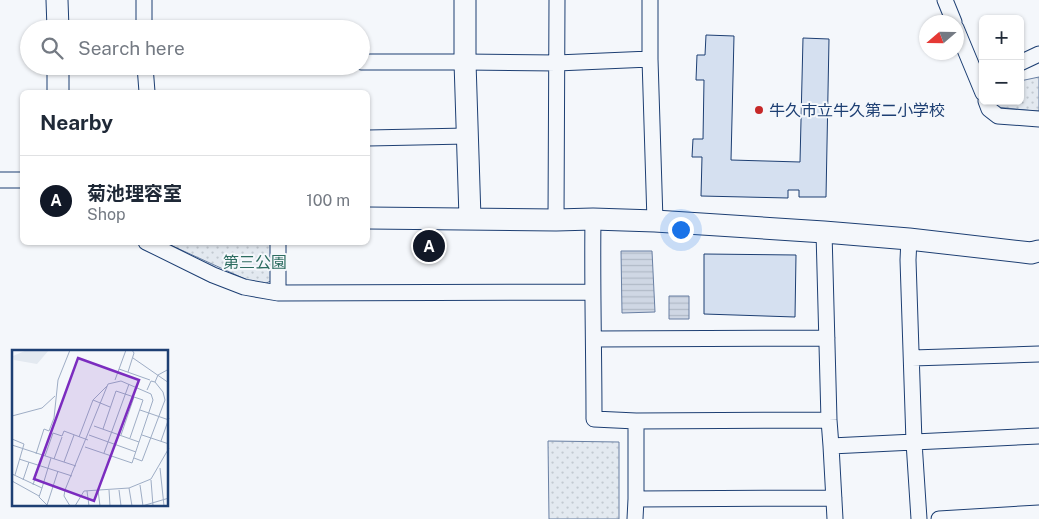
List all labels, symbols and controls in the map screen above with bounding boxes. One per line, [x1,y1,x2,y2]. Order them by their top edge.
north arrow [919,15,964,60]
map controls [979,15,1024,105]
button: + [979,15,1024,60]
search box [20,20,370,75]
icon: search [38,34,66,62]
text: Search here [78,37,185,59]
button: − [979,60,1024,105]
place label: 牛久市立牛久第二小学校 [769,101,945,120]
marker: 牛久市立牛久第二小学校 [753,104,765,116]
text: Nearby [40,110,113,135]
text: 菊池理容室 [87,182,182,204]
text: A [50,191,62,210]
text: 100 m [306,191,350,210]
text: Shop [87,205,126,224]
your location [668,217,694,243]
pin: A [413,227,445,265]
park label: 第三公園 [223,253,287,272]
inset map [12,350,169,506]

